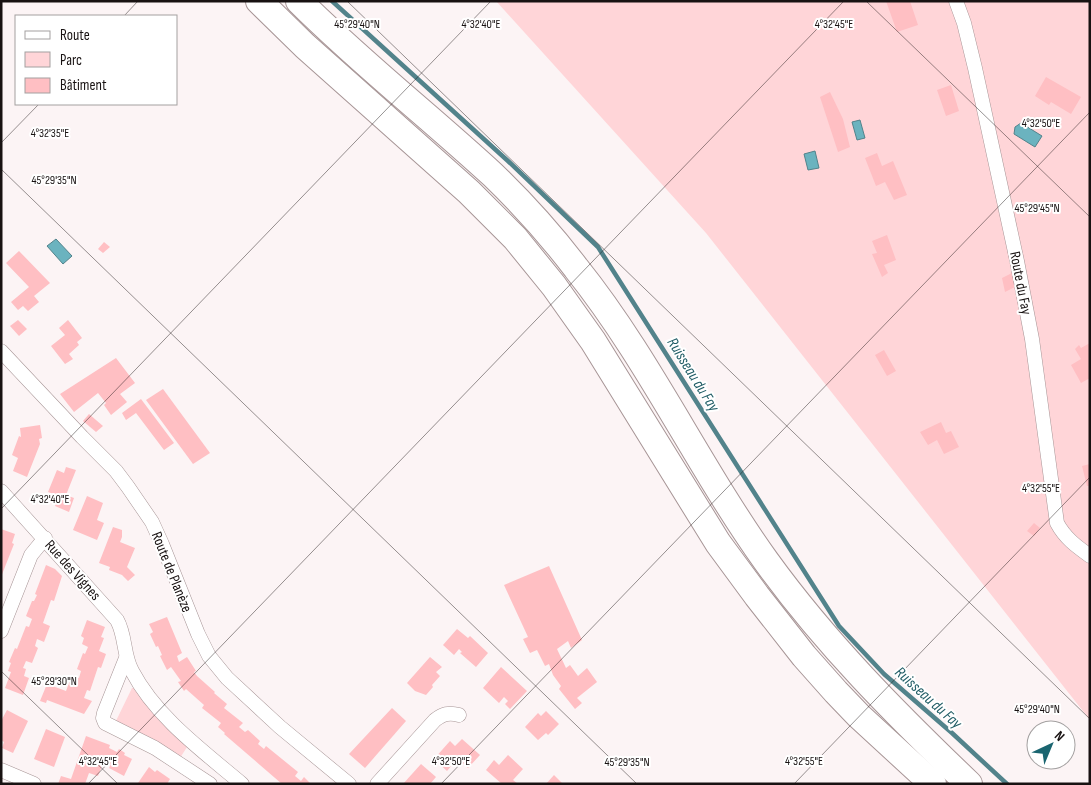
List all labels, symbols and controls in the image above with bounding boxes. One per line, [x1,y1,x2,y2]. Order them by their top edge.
legend [15,15,178,105]
text: 45°29'40"N [334,17,380,32]
text: 4°32'40"E [462,17,500,32]
text: 4°32'45"E [815,17,853,32]
text: Route [60,26,90,45]
text: Parc [60,51,82,70]
text: Bâtiment [60,76,107,95]
text: 4°32'50"E [1022,116,1060,131]
text: 4°32'35"E [31,126,69,141]
text: 45°29'35"N [31,173,77,188]
text: 45°29'45"N [1014,201,1060,216]
street label: Route du Fay [1005,250,1036,316]
water label: Ruisseau du Fay [663,334,723,416]
text: 4°32'55"E [1022,481,1060,496]
text: 4°32'40"E [31,492,69,507]
street label: Route de Planèze [147,529,196,615]
street label: Rue des Vignes [40,536,105,605]
water label: Ruisseau du Fay [891,663,966,734]
text: 45°29'30"N [31,674,77,689]
text: 45°29'40"N [1014,702,1060,717]
north arrow [1026,720,1076,770]
text: N [1051,727,1068,745]
text: 4°32'45"E [79,754,117,769]
text: 4°32'50"E [432,754,470,769]
text: 4°32'55"E [785,754,823,769]
text: 45°29'35"N [604,755,650,770]

